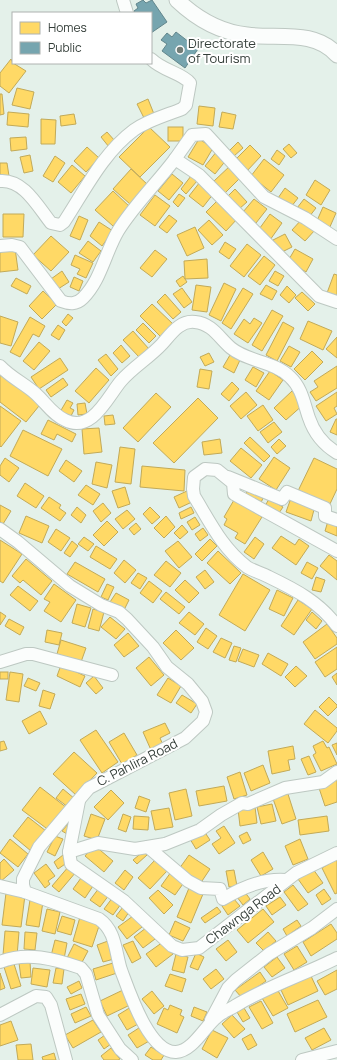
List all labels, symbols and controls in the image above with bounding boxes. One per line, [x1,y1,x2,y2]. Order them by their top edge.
legend [12,12,152,64]
text: Homes [48,19,87,36]
place label: Directorate of Tourism [188,34,256,67]
text: Public [48,39,82,56]
marker: Directorate of Tourism [175,45,185,55]
street label: C. Pahlira Road [94,734,180,790]
street label: Chawnga Road [202,880,284,948]

